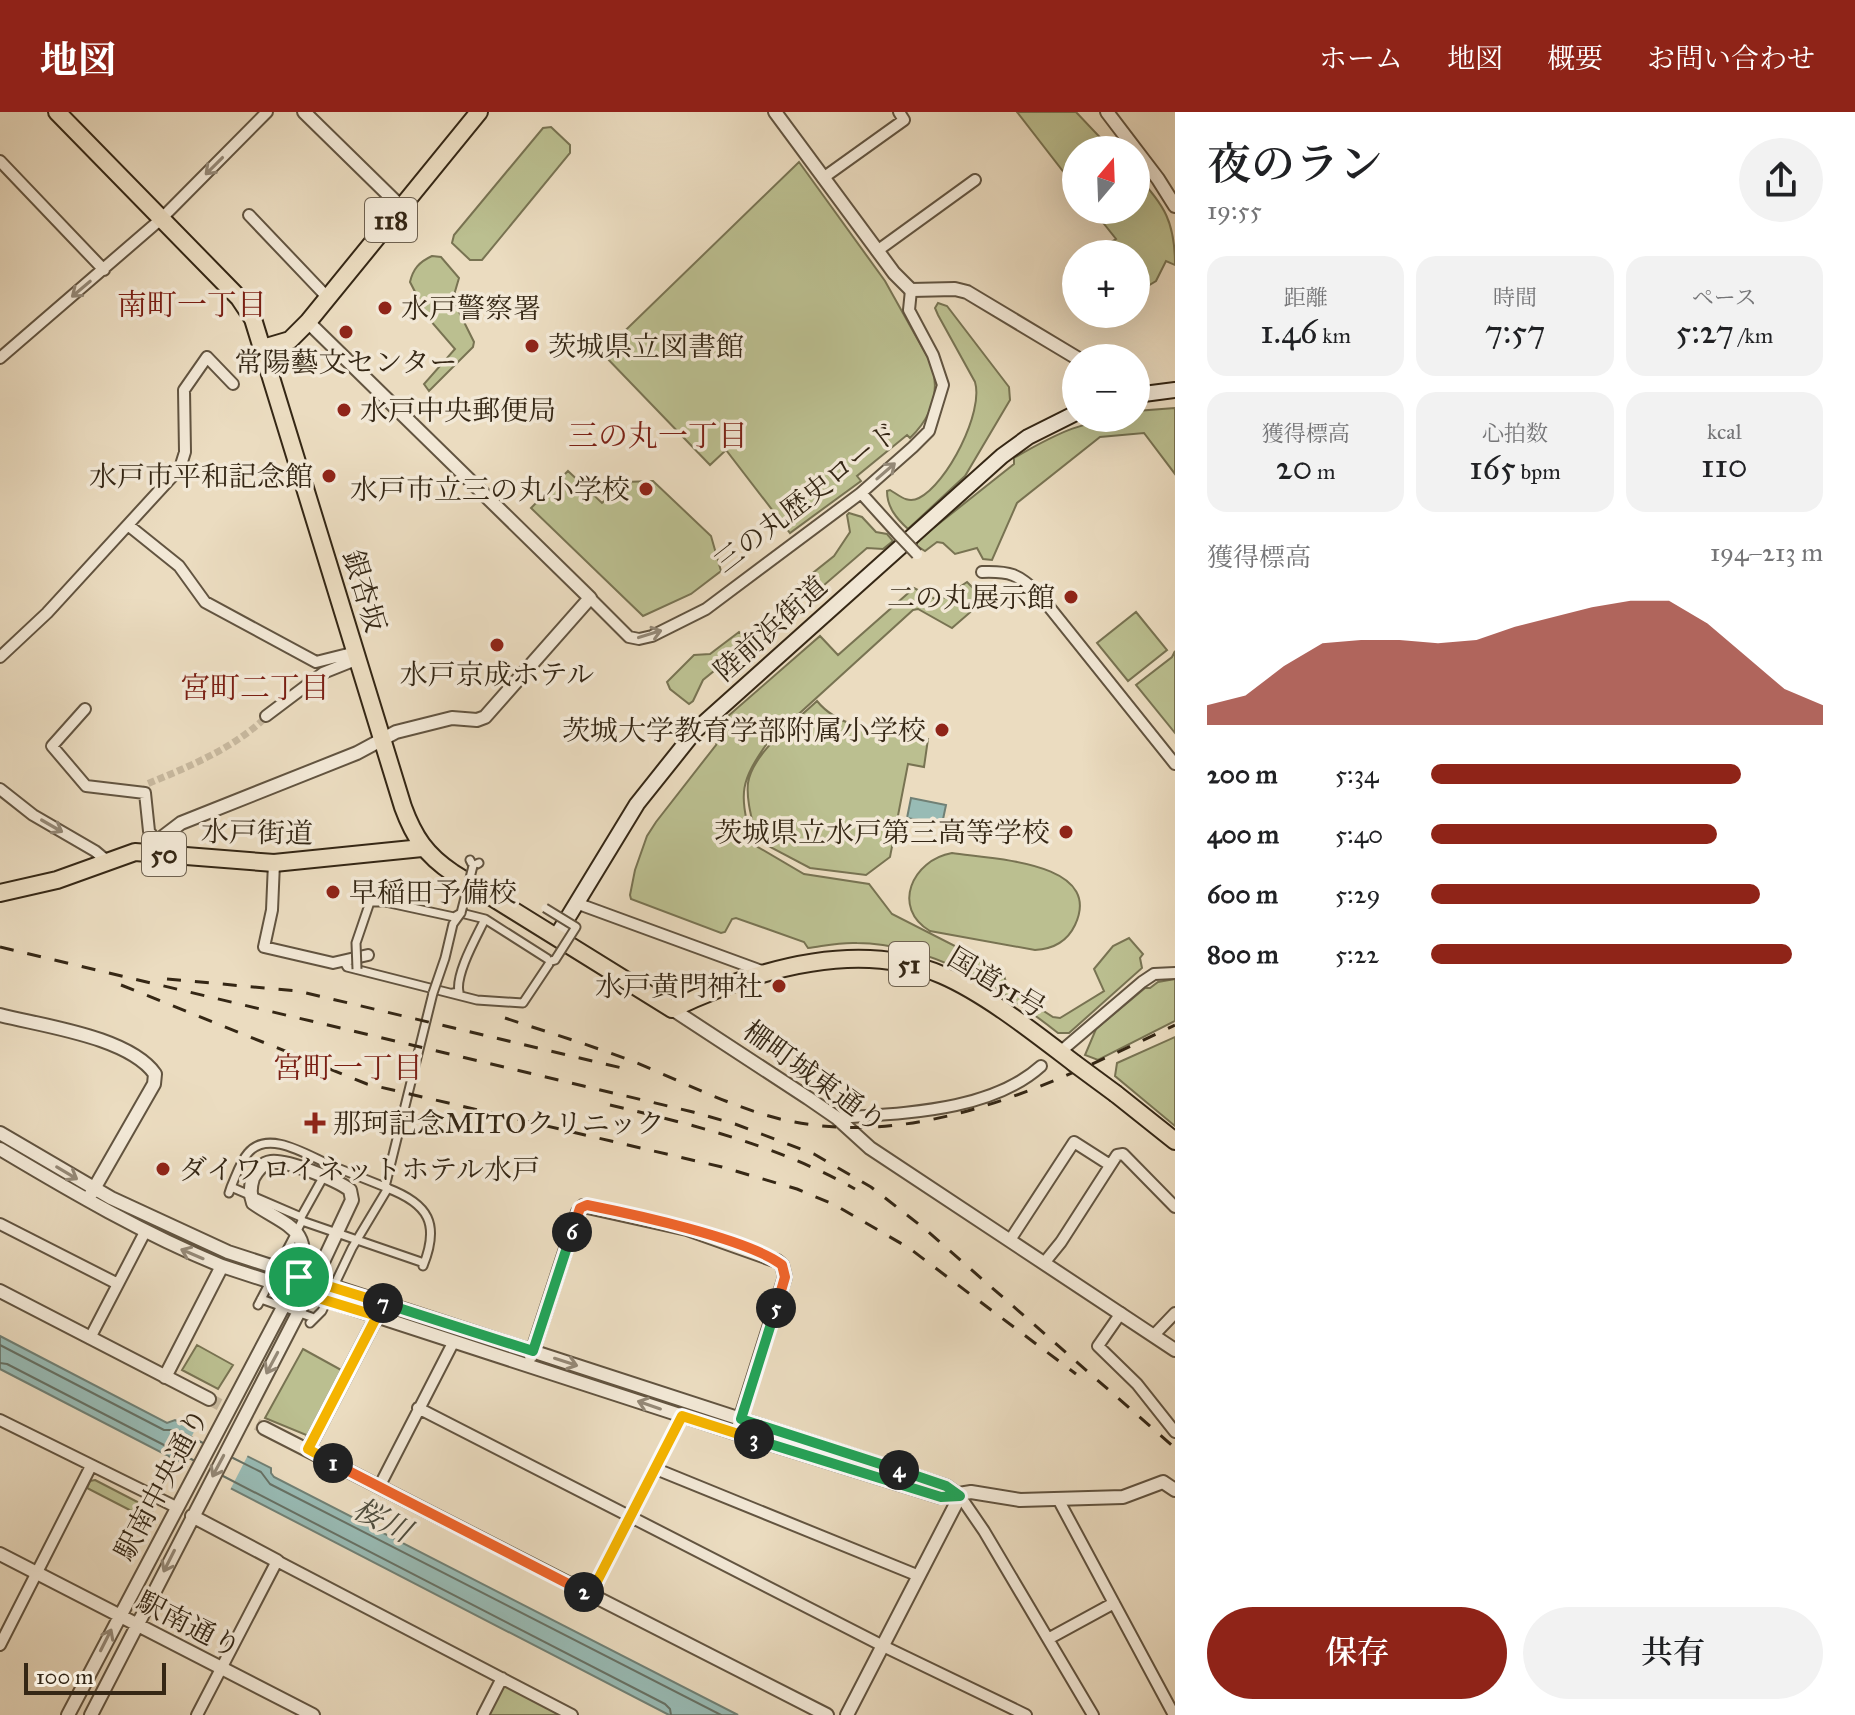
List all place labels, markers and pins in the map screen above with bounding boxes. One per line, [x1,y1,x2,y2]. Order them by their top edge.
place label: 水戸警察署 [401,291,541,326]
marker: 水戸警察署 [376,299,394,317]
marker: 常陽藝文センター [337,323,355,341]
place label: 茨城県立図書館 [548,329,744,364]
marker: 茨城県立図書館 [523,337,541,355]
place label: 常陽藝文センター [235,345,457,380]
place label: 水戸中央郵便局 [360,393,556,428]
marker: 水戸中央郵便局 [335,401,353,419]
place label: 水戸市平和記念館 [89,459,313,494]
marker: 水戸市平和記念館 [320,467,338,485]
place label: 水戸市立三の丸小学校 [350,472,630,507]
marker: 水戸市立三の丸小学校 [637,480,655,498]
place label: 二の丸展示館 [887,580,1055,615]
marker: 二の丸展示館 [1062,588,1080,606]
marker: 水戸京成ホテル [488,636,506,654]
place label: 水戸京成ホテル [400,657,594,692]
place label: 茨城大学教育学部附属小学校 [562,713,926,748]
marker: 茨城大学教育学部附属小学校 [933,721,951,739]
place label: 茨城県立水戸第三高等学校 [714,815,1050,850]
marker: 茨城県立水戸第三高等学校 [1057,823,1075,841]
place label: 早稲田予備校 [349,875,517,910]
marker: 早稲田予備校 [324,883,342,901]
place label: 水戸黄門神社 [595,969,763,1004]
marker: 水戸黄門神社 [770,977,788,995]
place label: 那珂記念MITOクリニック [333,1106,665,1141]
marker: 那珂記念MITOクリニック [304,1112,326,1134]
place label: ダイワロイネットホテル水戸 [179,1152,540,1187]
marker: ダイワロイネットホテル水戸 [154,1160,172,1178]
pin: 6 [552,1212,592,1252]
pin [265,1243,333,1311]
pin: 7 [363,1283,403,1323]
pin: 5 [756,1288,796,1328]
pin: 3 [734,1419,774,1459]
pin: 1 [313,1443,353,1483]
pin: 4 [879,1450,919,1490]
pin: 2 [564,1572,604,1612]

